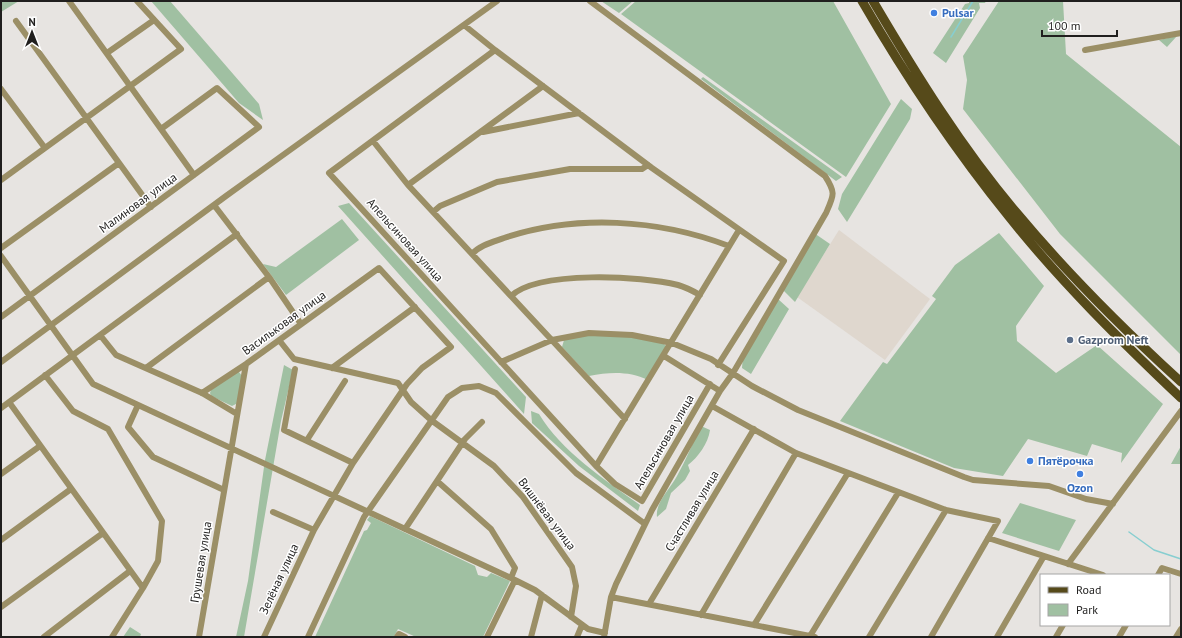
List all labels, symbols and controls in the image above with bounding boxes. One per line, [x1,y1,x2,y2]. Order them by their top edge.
place label: Pulsar [942,5,975,20]
marker: Pulsar [929,8,939,18]
north arrow [12,12,52,52]
scale bar [1042,12,1117,38]
text: N [28,15,36,29]
text: 100 m [1048,18,1081,33]
street label: Малиновая улица [96,169,179,236]
street label: Апельсиновая улица [364,195,447,284]
street label: Васильковая улица [239,287,329,358]
place label: Gazprom Neft [1078,332,1149,347]
marker: Gazprom Neft [1065,335,1075,345]
street label: Апельсиновая улица [630,392,697,492]
place label: Пятёрочка [1038,453,1094,468]
marker: Пятёрочка [1025,456,1035,466]
street label: Счастливая улица [661,467,722,554]
marker: Ozon [1075,469,1085,479]
street label: Вишнёвая улица [515,475,579,553]
place label: Ozon [1067,480,1093,495]
street label: Грушевая улица [187,520,214,604]
street label: Зелёная улица [256,541,301,617]
legend [1040,574,1170,626]
text: Road [1076,582,1101,597]
text: Park [1076,602,1098,617]

